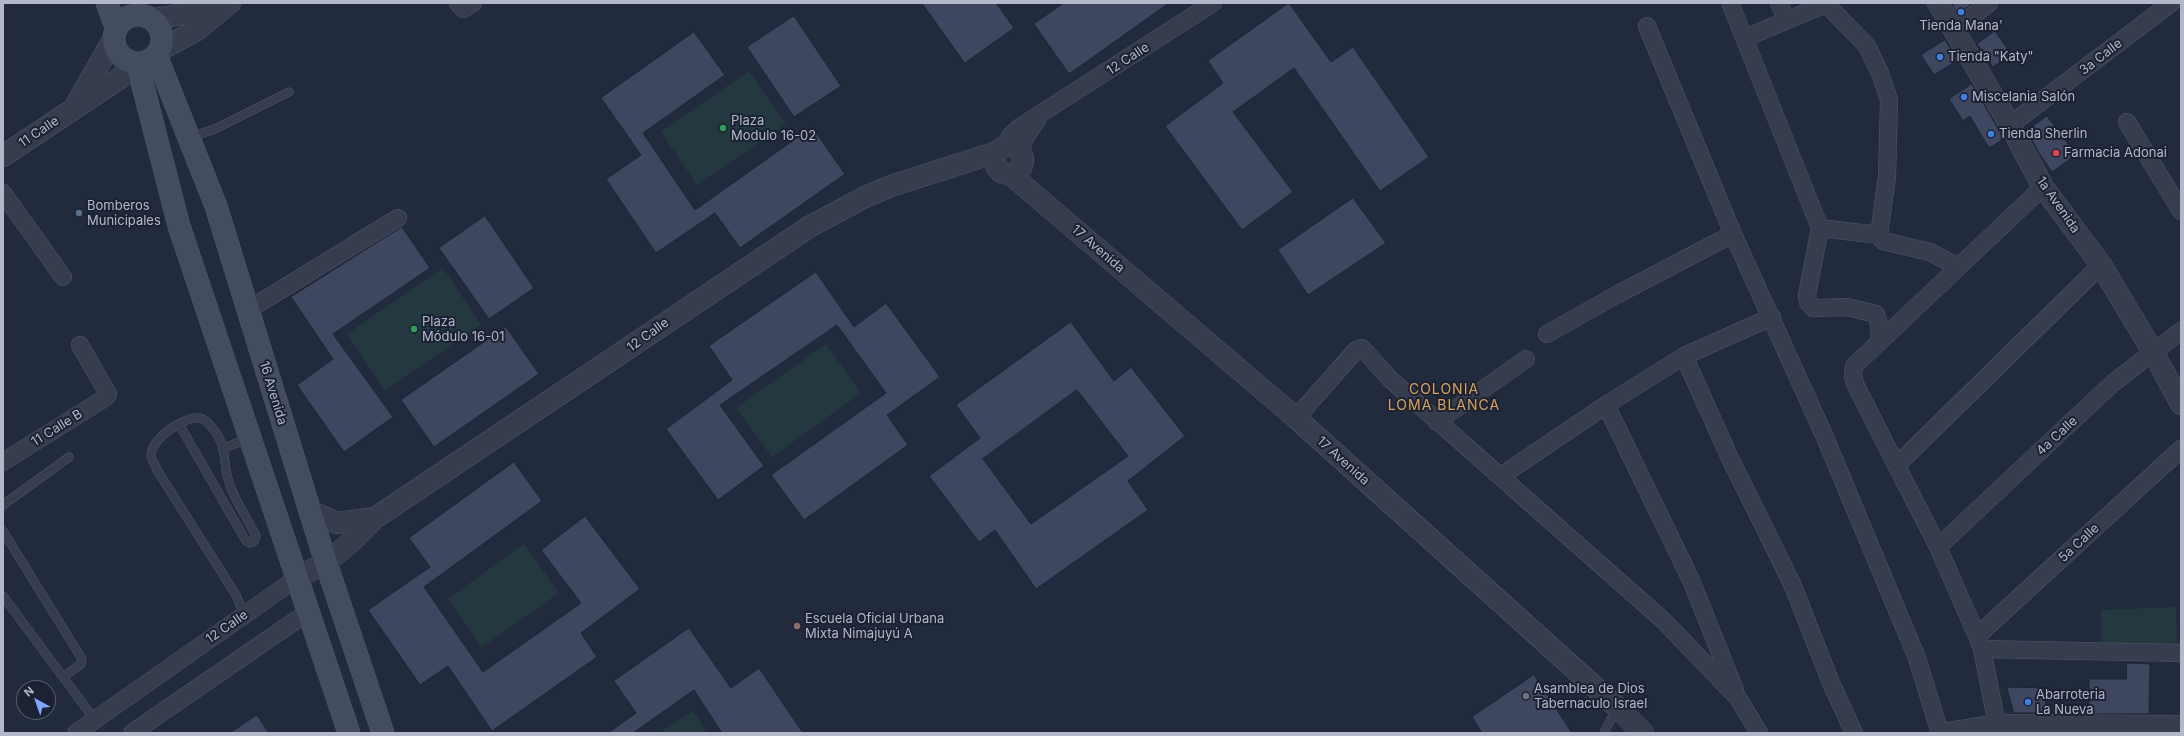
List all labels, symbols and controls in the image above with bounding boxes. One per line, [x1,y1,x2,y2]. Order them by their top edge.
marker: Tienda Mana' [1956,7,1966,17]
place label: Tienda Mana' [1919,18,2003,34]
street label: 3a Calle [2077,36,2125,78]
street label: 12 Calle [1104,40,1152,78]
place label: Tienda "Katy" [1948,49,2034,65]
marker: Tienda "Katy" [1935,52,1945,62]
place label: Miscelania Salón [1972,89,2075,105]
marker: Miscelania Salón [1959,92,1969,102]
street label: 11 Calle [16,113,62,151]
place label: Plaza Modulo 16-02 [731,113,816,144]
marker: Plaza Modulo 16-02 [718,123,728,133]
place label: Tienda Sherlin [1999,126,2087,142]
marker: Tienda Sherlin [1986,129,1996,139]
place label: Farmacia Adonai [2064,145,2167,161]
marker: Farmacia Adonai [2051,148,2061,158]
street label: 1a Avenida [2033,174,2083,236]
place label: Bomberos Municipales [87,198,161,229]
marker: Bomberos Municipales [74,208,84,218]
street label: 17 Avenida [1068,222,1128,276]
place label: Plaza Módulo 16-01 [422,314,505,345]
street label: 12 Calle [624,315,672,355]
marker: Plaza Módulo 16-01 [409,324,419,334]
street label: 16 Avenida [256,359,290,427]
district label: COLONIA LOMA BLANCA [1388,382,1500,414]
street label: 11 Calle B [29,406,85,450]
street label: 4a Calle [2033,413,2081,459]
street label: 17 Avenida [1314,433,1372,489]
street label: 5a Calle [2056,520,2102,566]
street label: 12 Calle [203,607,251,647]
place label: Escuela Oficial Urbana Mixta Nimajuyú A [805,611,944,642]
marker: Escuela Oficial Urbana Mixta Nimajuyú A [792,621,802,631]
north arrow [16,680,56,720]
place label: Asamblea de Dios Tabernaculo Israel [1534,681,1647,712]
text: N [21,684,37,700]
place label: Abarroteria La Nueva [2036,687,2105,718]
marker: Asamblea de Dios Tabernaculo Israel [1521,691,1531,701]
marker: Abarroteria La Nueva [2023,697,2033,707]

